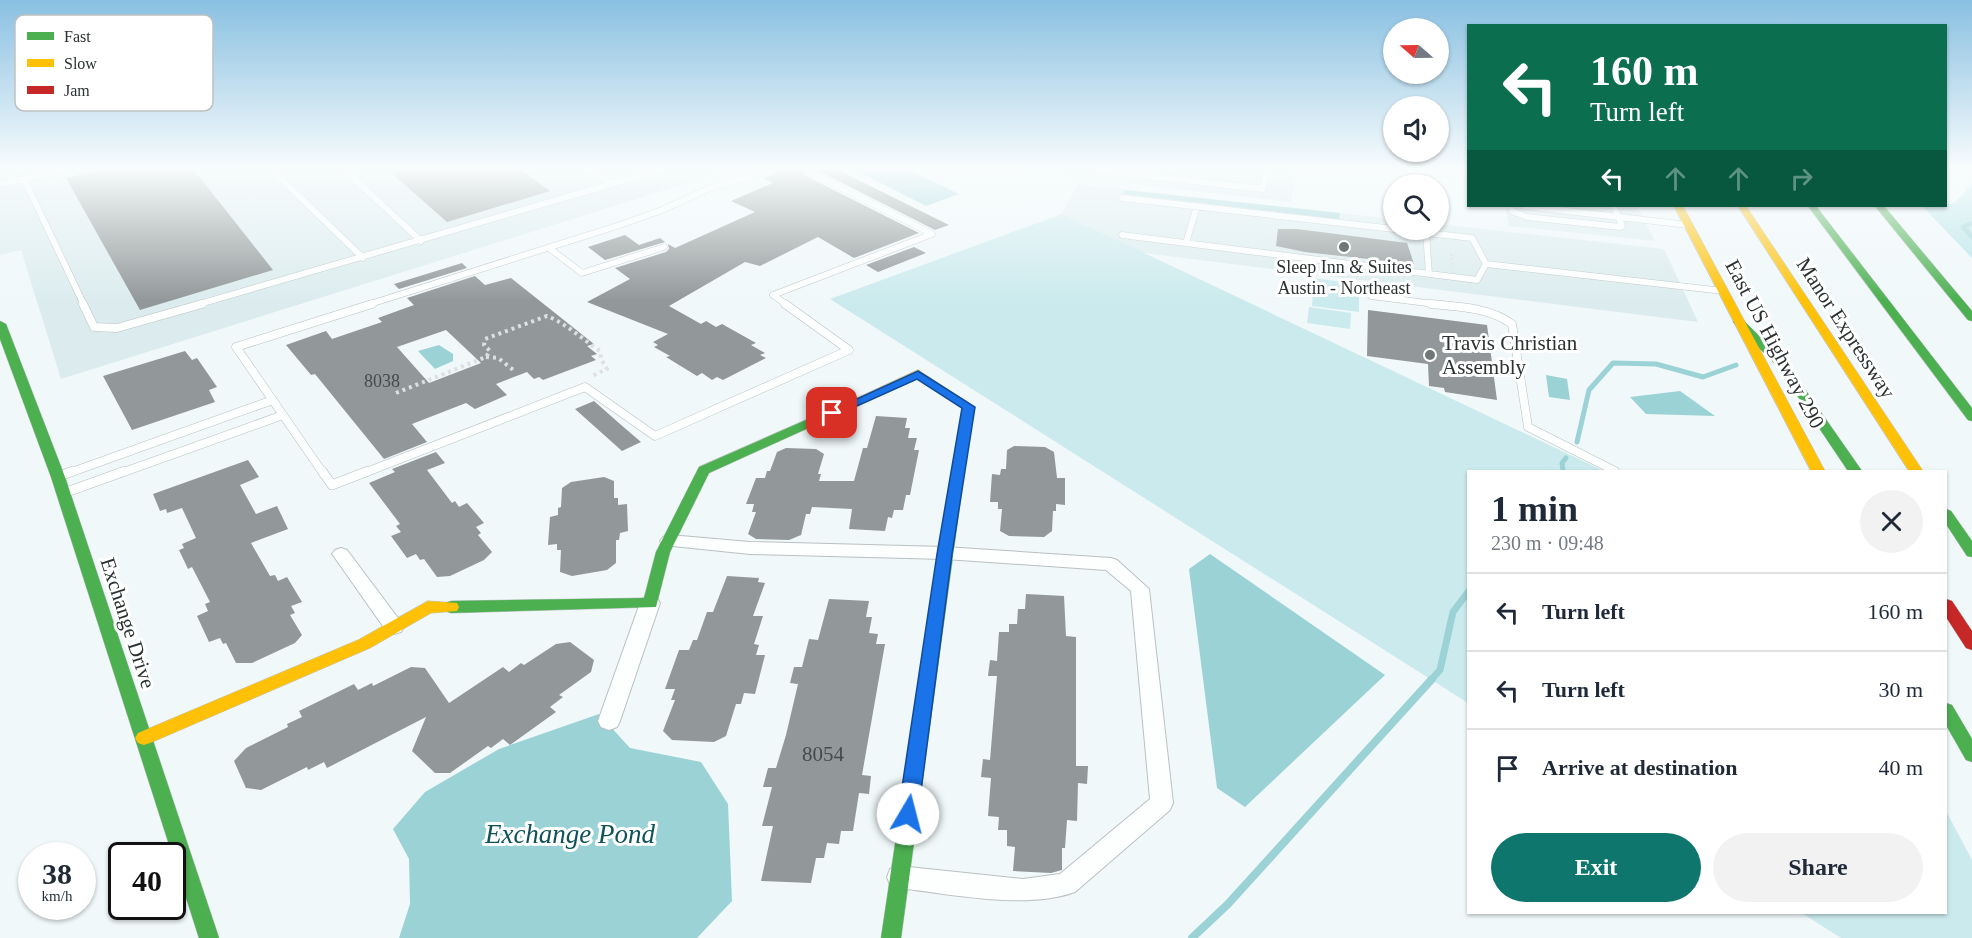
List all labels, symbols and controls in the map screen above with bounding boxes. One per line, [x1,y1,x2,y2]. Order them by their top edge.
legend [15,15,213,111]
north arrow [1383,18,1449,84]
map controls [1383,18,1449,240]
text: Fast [64,28,91,45]
icon: left [1491,48,1569,126]
text: 160 m [1590,48,1699,94]
text: Slow [64,55,97,72]
text: Jam [64,82,90,99]
button: sound [1383,96,1449,162]
text: Turn left [1590,97,1684,127]
icon: left [1596,162,1629,195]
icon: ahead [1659,162,1692,195]
icon: ahead [1722,162,1755,195]
icon: right [1785,162,1818,195]
button: search [1383,174,1449,240]
marker: Sleep Inn & Suites Austin - Northeast [1337,240,1351,254]
street label: Manor Expressway [1792,253,1901,403]
street label: East US Highway 290 [1720,256,1830,432]
place label: Sleep Inn & Suites Austin - Northeast [1276,257,1412,298]
place label: Travis Christian Assembly [1442,331,1578,379]
marker: Travis Christian Assembly [1423,348,1437,362]
house number: 8038 [364,371,400,391]
pin [806,387,857,438]
icon: arrive [815,396,848,429]
text: 1 min [1491,489,1578,529]
button: close [1860,490,1923,553]
text: 230 m · 09:48 [1491,532,1604,554]
street label: Exchange Drive [96,555,160,691]
icon: left [1491,596,1524,629]
text: Turn left [1542,599,1625,624]
text: 160 m [1867,599,1923,624]
icon: left [1491,674,1524,707]
text: Turn left [1542,677,1625,702]
text: 30 m [1878,677,1923,702]
house number: 8054 [802,742,845,766]
icon: arrive [1491,752,1524,785]
text: Arrive at destination [1542,755,1738,780]
text: 40 m [1878,755,1923,780]
position arrow [876,782,940,846]
water label: Exchange Pond [484,819,656,849]
button: Exit [1491,833,1701,902]
button: Share [1713,833,1923,902]
speed limit sign: 40 [108,842,186,920]
text: 38 [42,857,72,890]
text: km/h [42,888,72,904]

